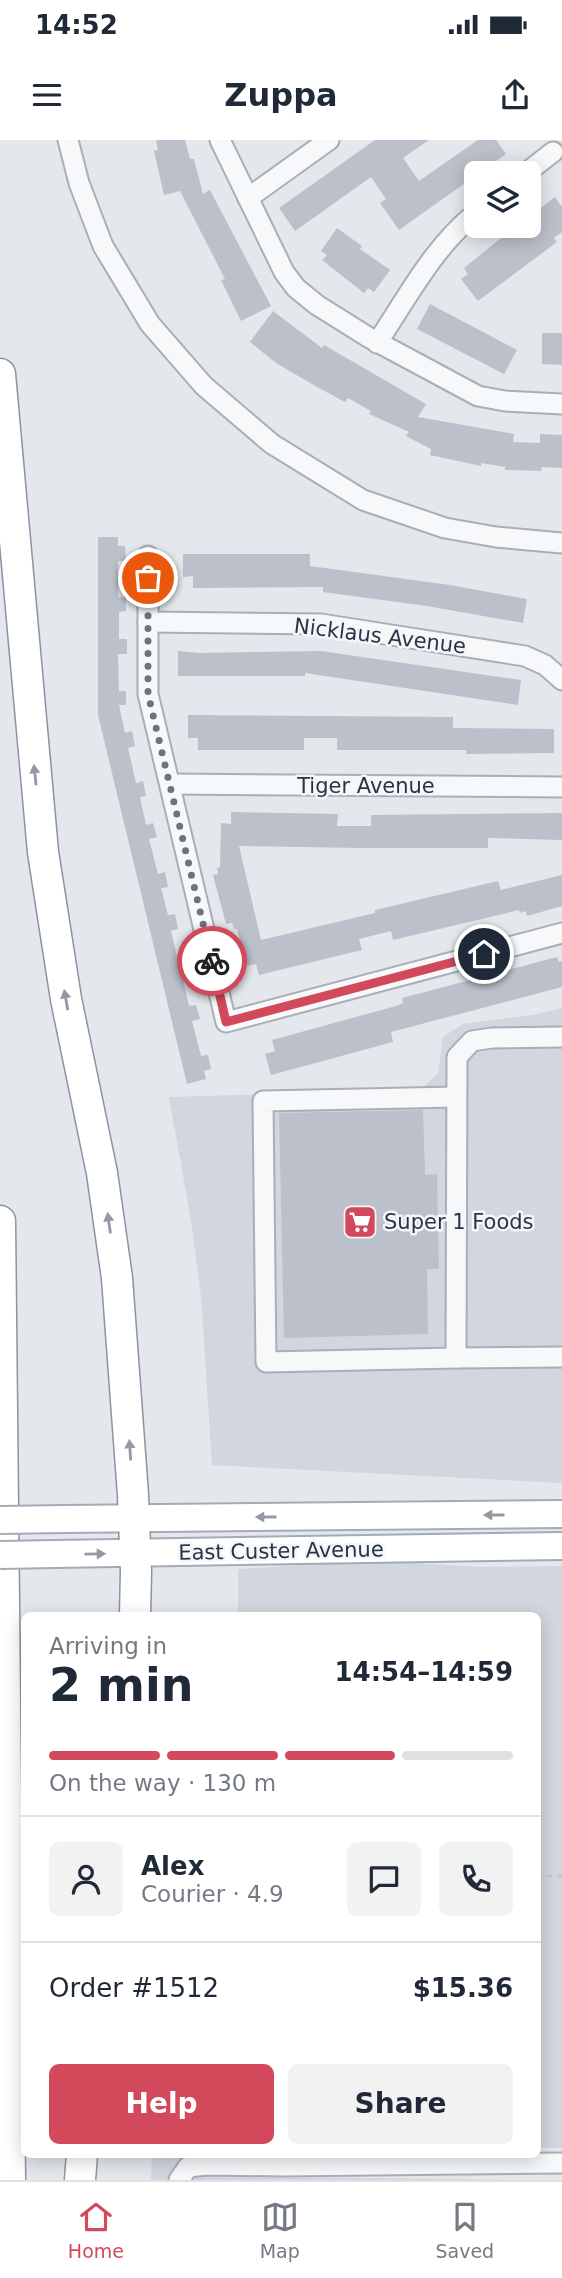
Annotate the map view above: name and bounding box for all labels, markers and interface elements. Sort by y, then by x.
text: 14:52 [35,10,118,40]
icon: menu [28,76,66,114]
text: Zuppa [224,76,338,114]
icon: share [496,76,534,114]
map controls [464,161,541,238]
button: layers [464,161,541,238]
pin [118,548,178,608]
icon: bag [129,559,167,597]
street label: Nicklaus Avenue [293,614,467,658]
one-way arrow [30,764,41,786]
street label: Tiger Avenue [296,774,435,798]
pin [454,924,514,984]
courier [177,926,247,996]
icon: home [465,935,503,973]
icon: bike [193,942,231,980]
one-way arrow [60,989,71,1011]
supermarket icon: Super 1 Foods [341,1203,379,1241]
place label: Super 1 Foods [384,1210,534,1234]
one-way arrow [103,1212,114,1234]
one-way arrow [124,1439,135,1461]
one-way arrow [483,1509,505,1521]
one-way arrow [255,1511,277,1523]
street label: East Custer Avenue [178,1537,384,1565]
one-way arrow [84,1548,106,1560]
text: Arriving in [49,1633,167,1659]
text: 14:54–14:59 [334,1657,513,1687]
text: 2 min [49,1658,193,1712]
text: On the way · 130 m [49,1770,276,1796]
button: person [49,1842,123,1916]
button: chat [347,1842,421,1916]
button: phone [439,1842,513,1916]
text: Alex [141,1851,204,1881]
text: Courier · 4.9 [141,1881,284,1907]
text: Order #1512 [49,1973,219,2003]
text: $15.36 [413,1973,513,2003]
button: Help [49,2064,274,2144]
button: Share [288,2064,513,2144]
tab: Home [68,2198,124,2262]
tab: Map [260,2198,300,2262]
tab: Saved [435,2198,494,2262]

